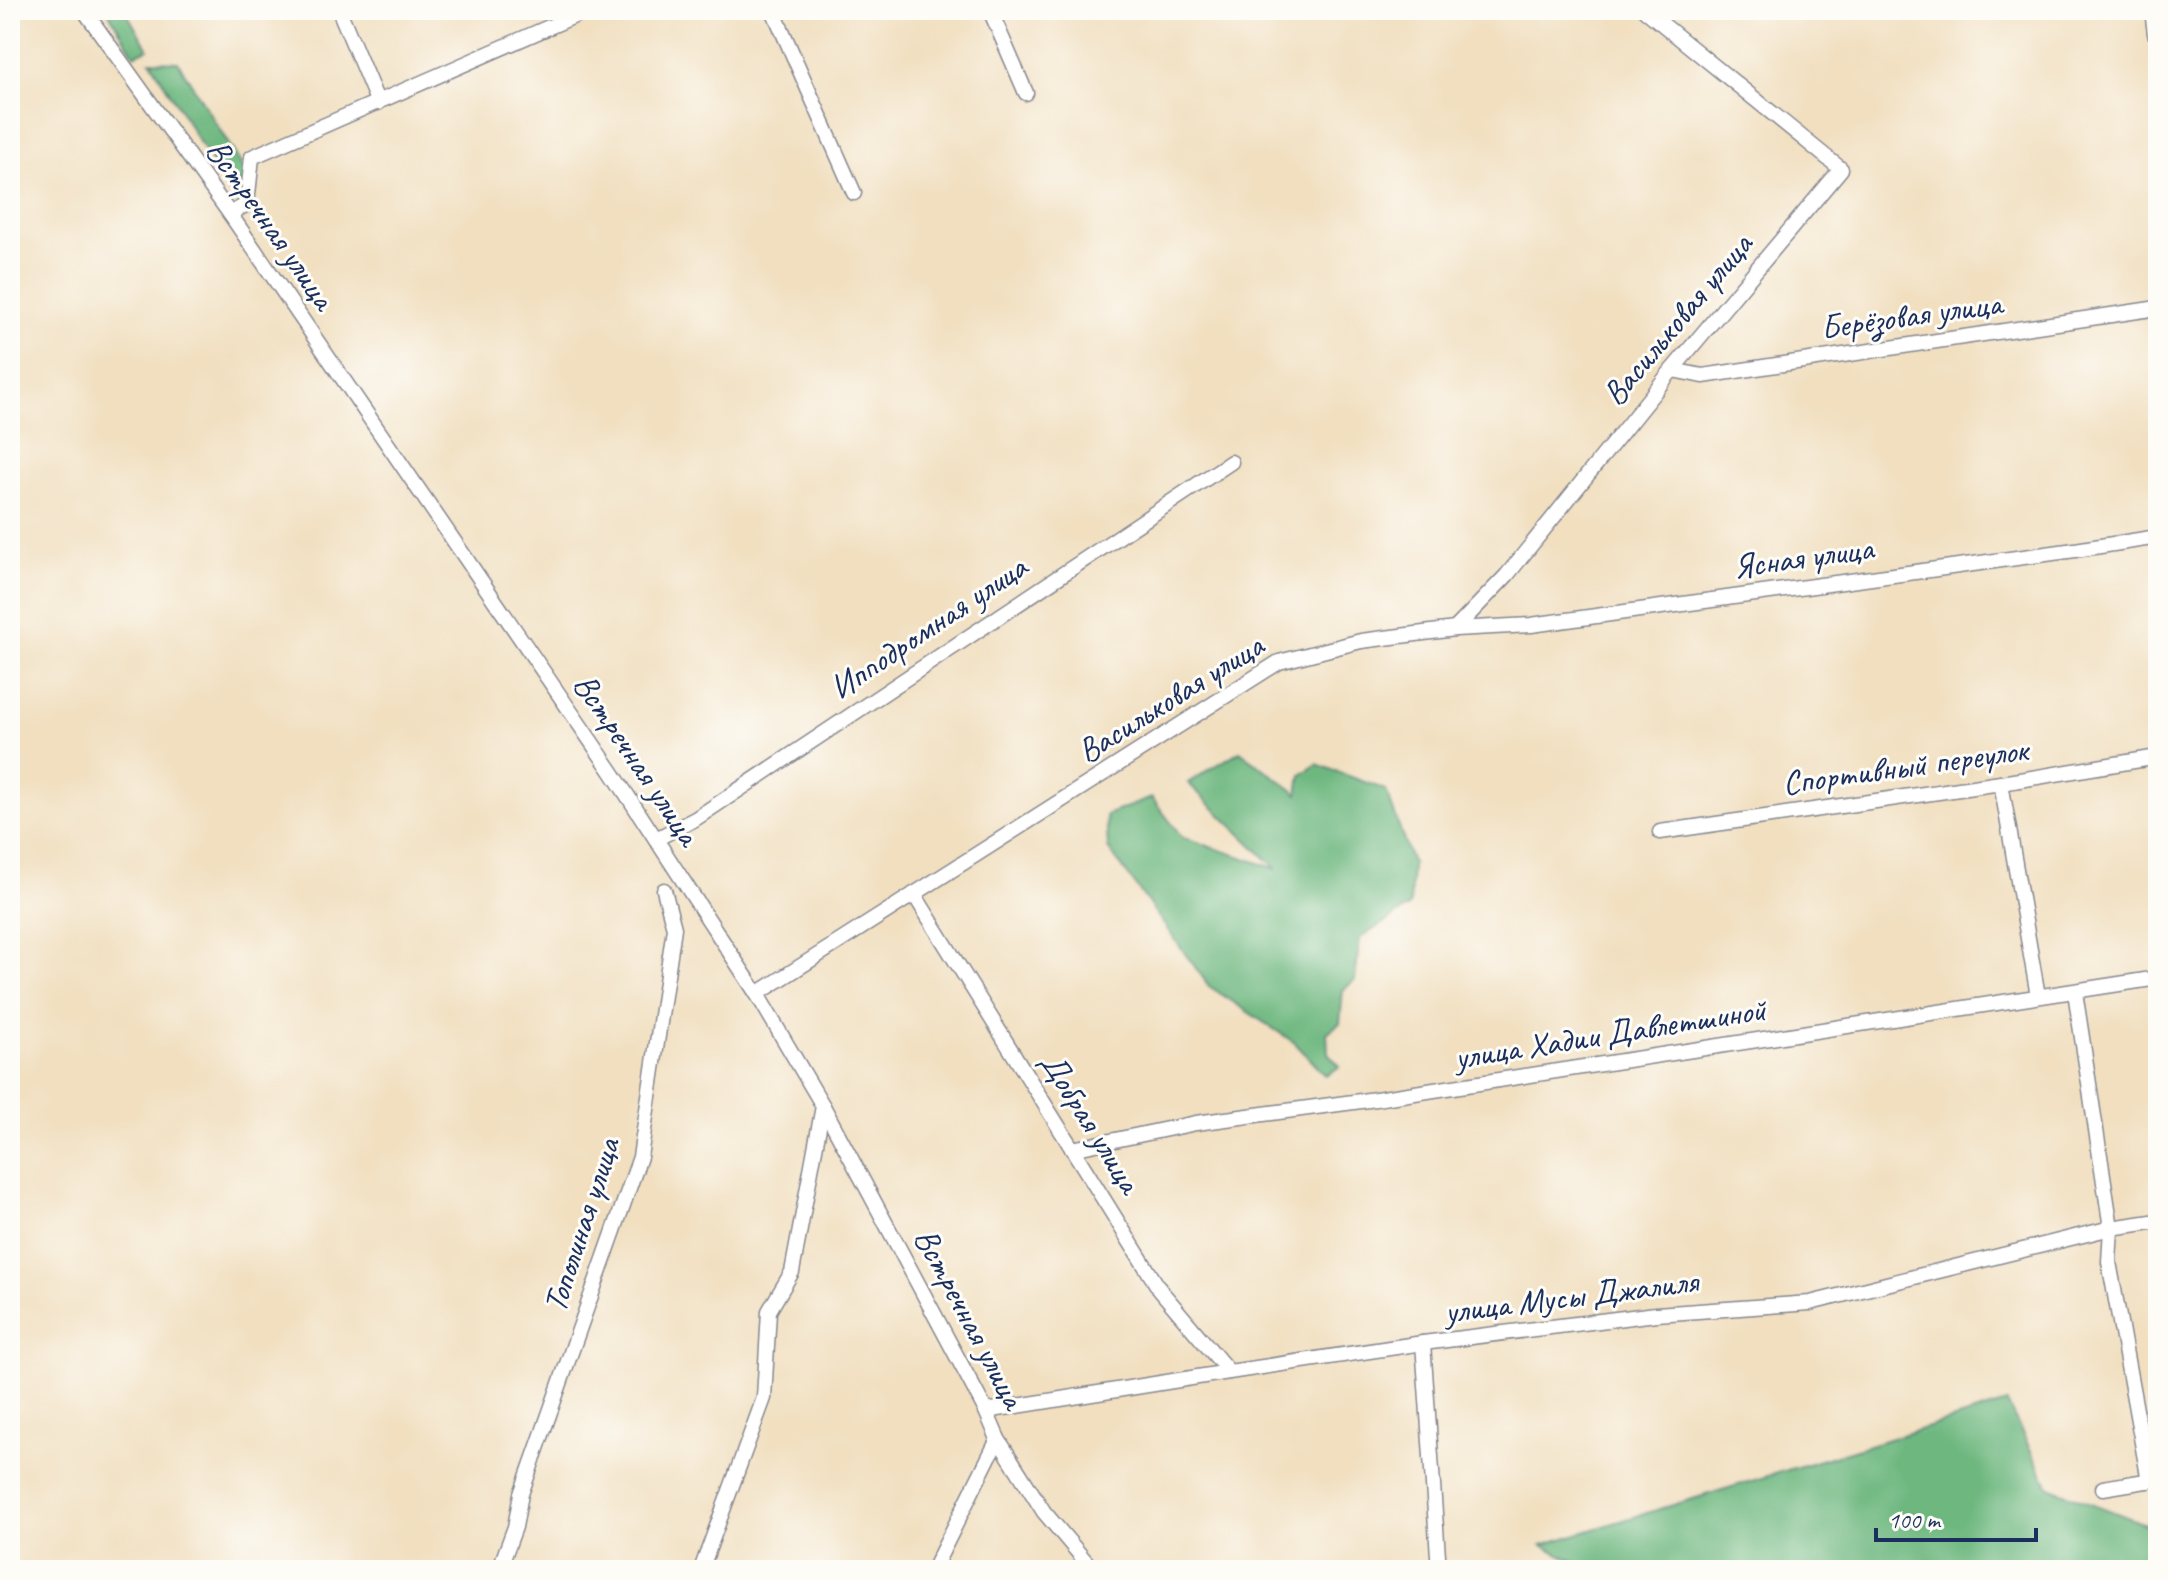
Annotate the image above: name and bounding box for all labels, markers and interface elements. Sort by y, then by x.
street label: Встречная улица [197,131,347,320]
street label: Васильковая улица [1593,222,1763,414]
street label: Берёзовая улица [1818,281,2007,349]
street label: Ясная улица [1730,526,1878,588]
street label: Ипподромная улица [821,544,1037,709]
street label: Васильковая улица [1069,622,1273,772]
street label: Встречная улица [564,665,712,856]
street label: Спортивный переулок [1780,727,2034,804]
street label: улица Хадии Давлетшиной [1449,987,1770,1079]
street label: Добрая улица [1031,1043,1153,1203]
street label: Тополиная улица [533,1130,630,1317]
street label: Встречная улица [905,1221,1037,1418]
street label: улица Мусы Джалиля [1440,1259,1702,1333]
scale bar [1876,1492,2036,1542]
text: 100 m [1888,1505,1942,1535]

